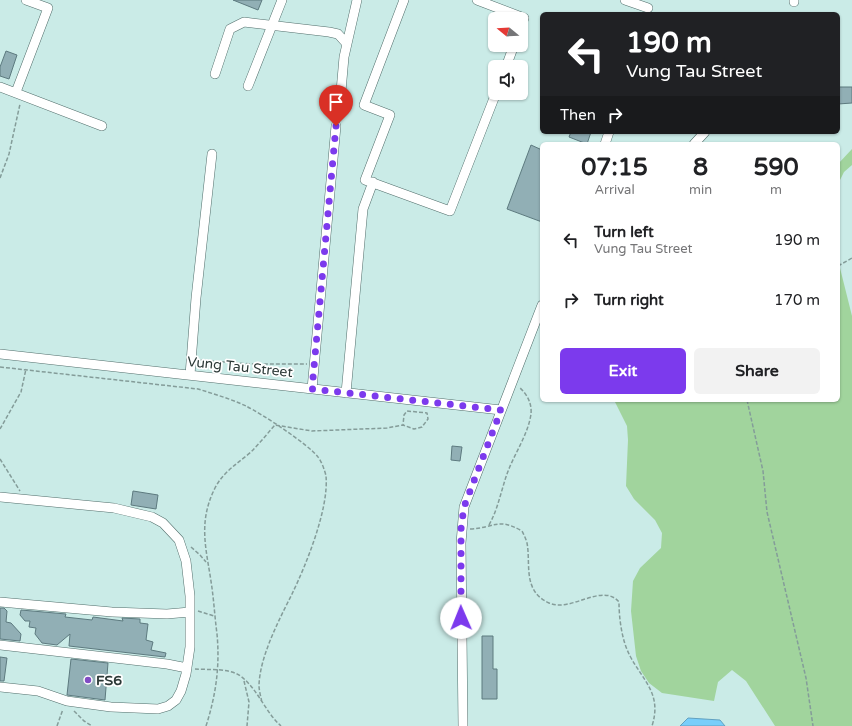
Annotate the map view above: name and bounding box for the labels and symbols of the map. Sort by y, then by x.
north arrow [488,12,528,52]
pin [319,85,353,126]
street label: Vung Tau Street [186,353,294,381]
position arrow [440,597,482,639]
place label: FS6 [96,672,122,689]
marker: FS6 [83,675,93,685]

